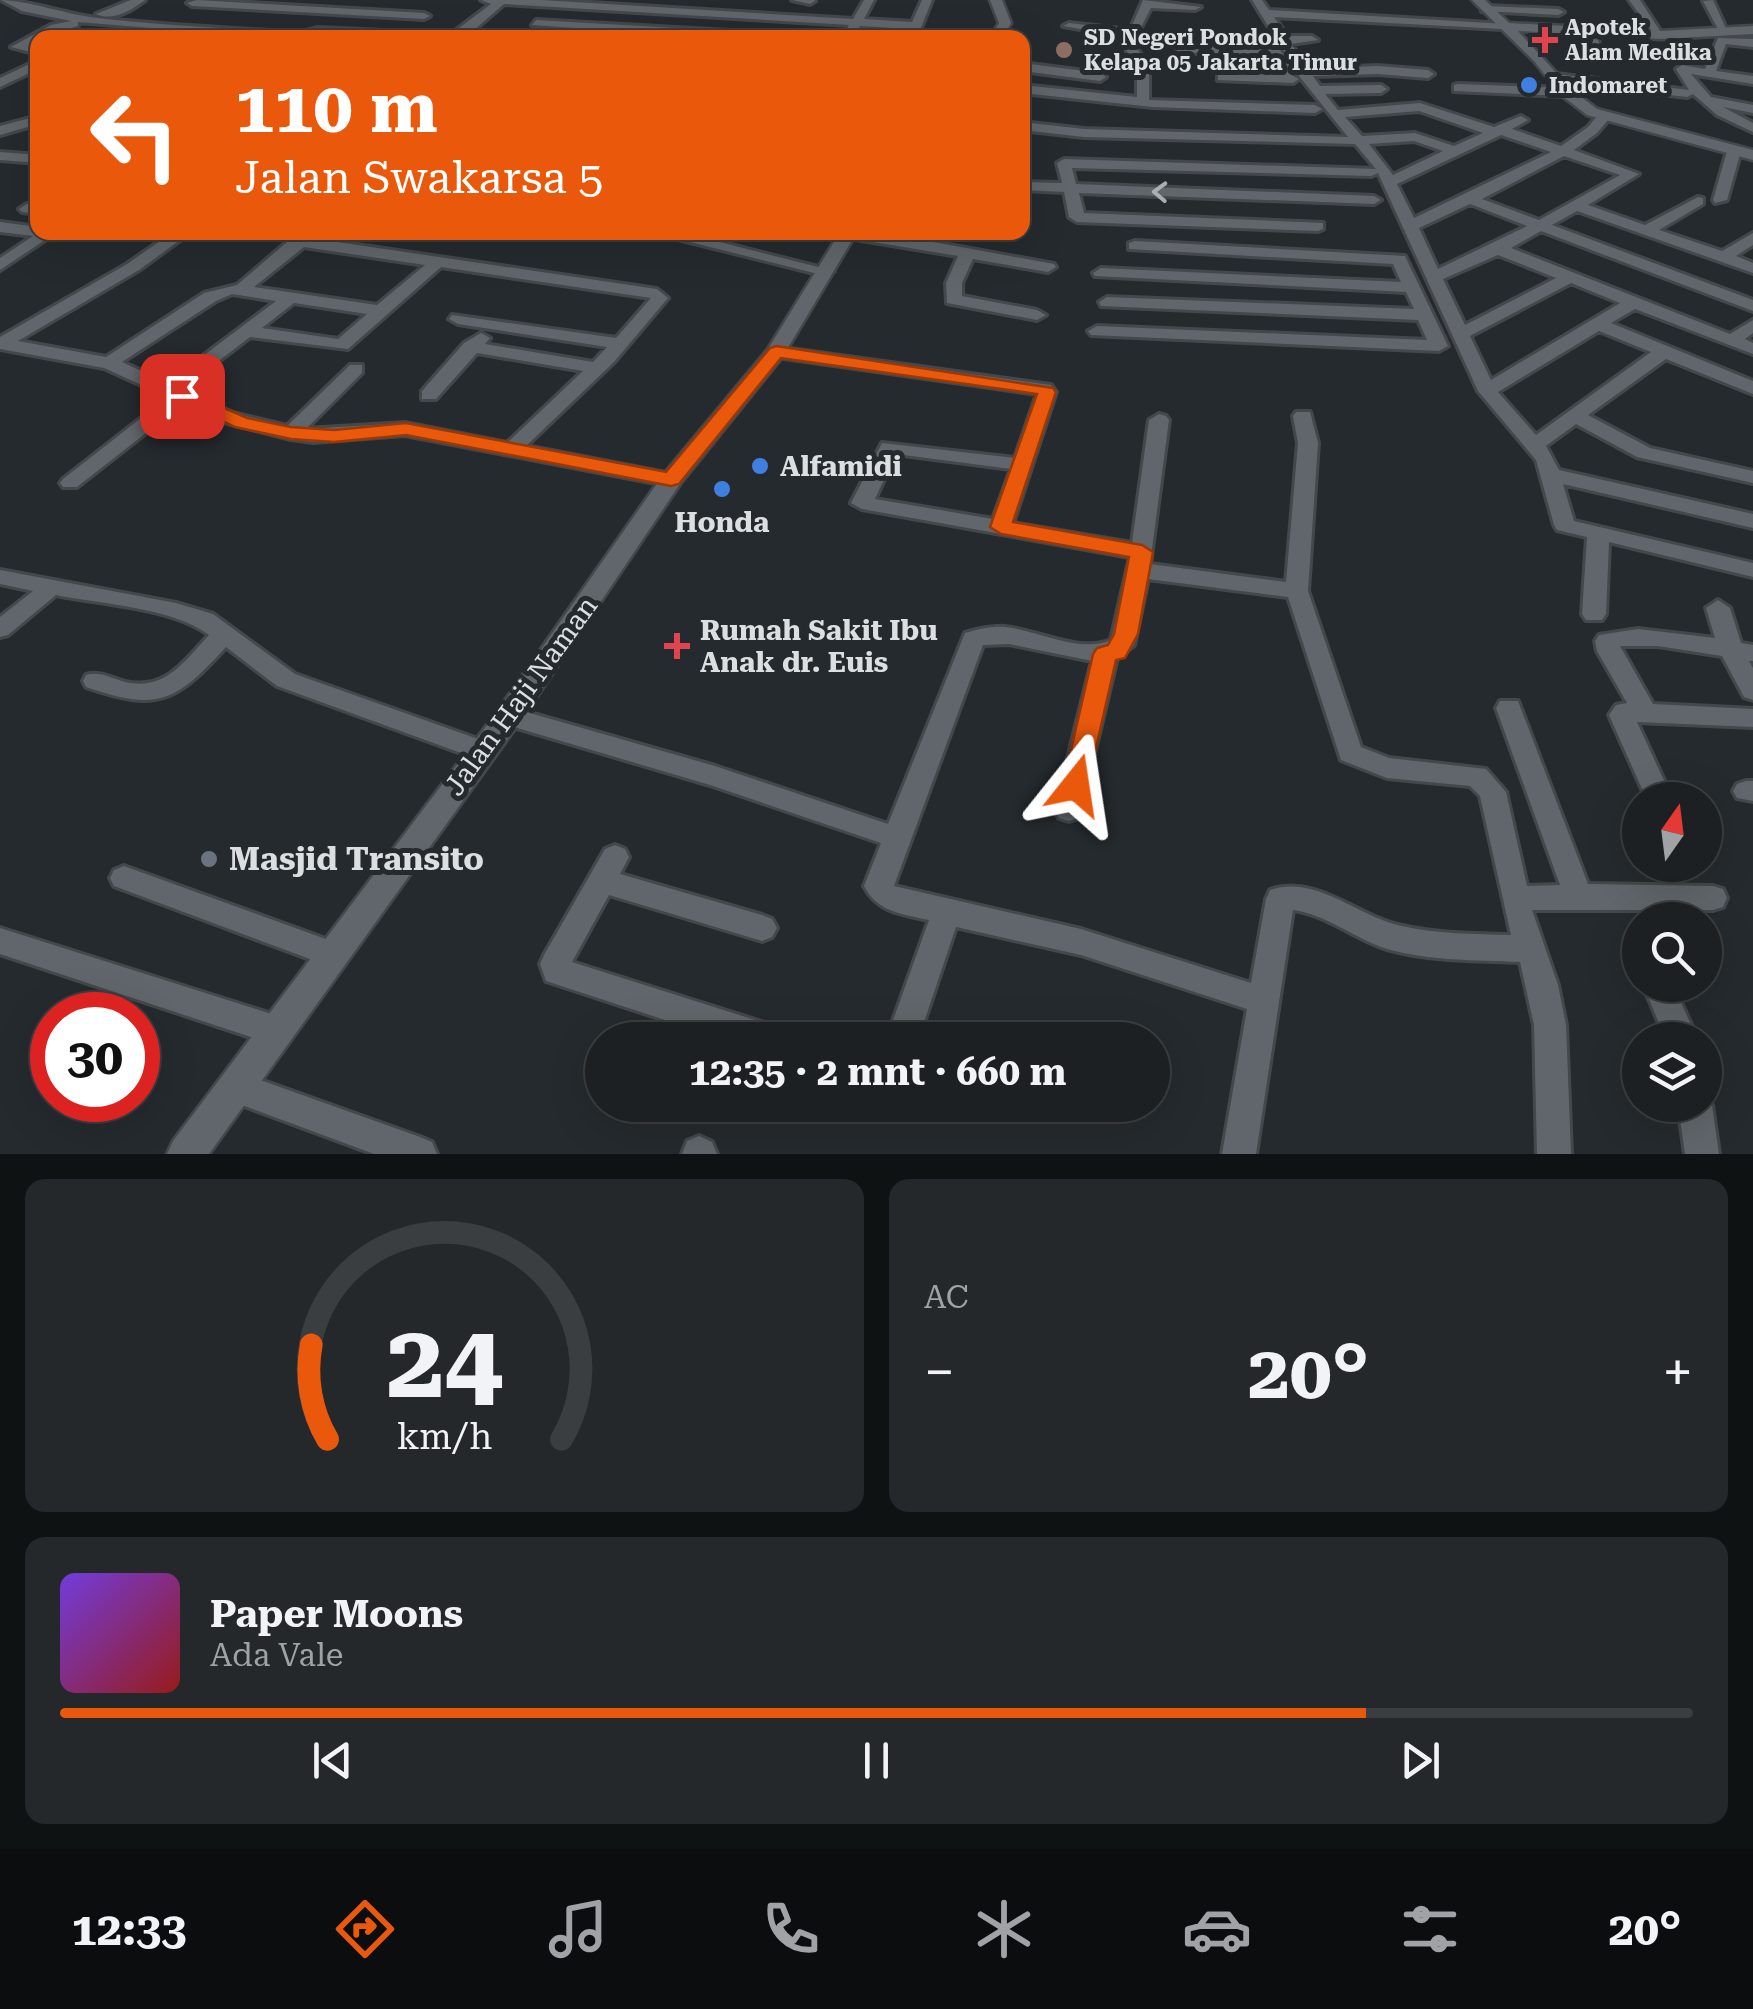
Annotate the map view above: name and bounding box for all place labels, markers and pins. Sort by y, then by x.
place label: Apotek Alam Medika [1565,15,1712,65]
place label: SD Negeri Pondok Kelapa 05 Jakarta Timur [1084,25,1357,75]
marker: Apotek Alam Medika [1534,29,1556,51]
marker: SD Negeri Pondok Kelapa 05 Jakarta Timur [1053,39,1075,61]
place label: Indomaret [1549,73,1667,98]
marker: Indomaret [1518,74,1540,96]
pin [140,354,225,439]
place label: Alfamidi [780,450,902,483]
marker: Alfamidi [749,455,771,477]
marker: Honda [711,478,733,500]
place label: Honda [675,506,770,539]
place label: Rumah Sakit Ibu Anak dr. Euis [700,614,938,679]
marker: Rumah Sakit Ibu Anak dr. Euis [664,633,690,659]
place label: Masjid Transito [229,840,484,878]
marker: Masjid Transito [198,848,220,870]

